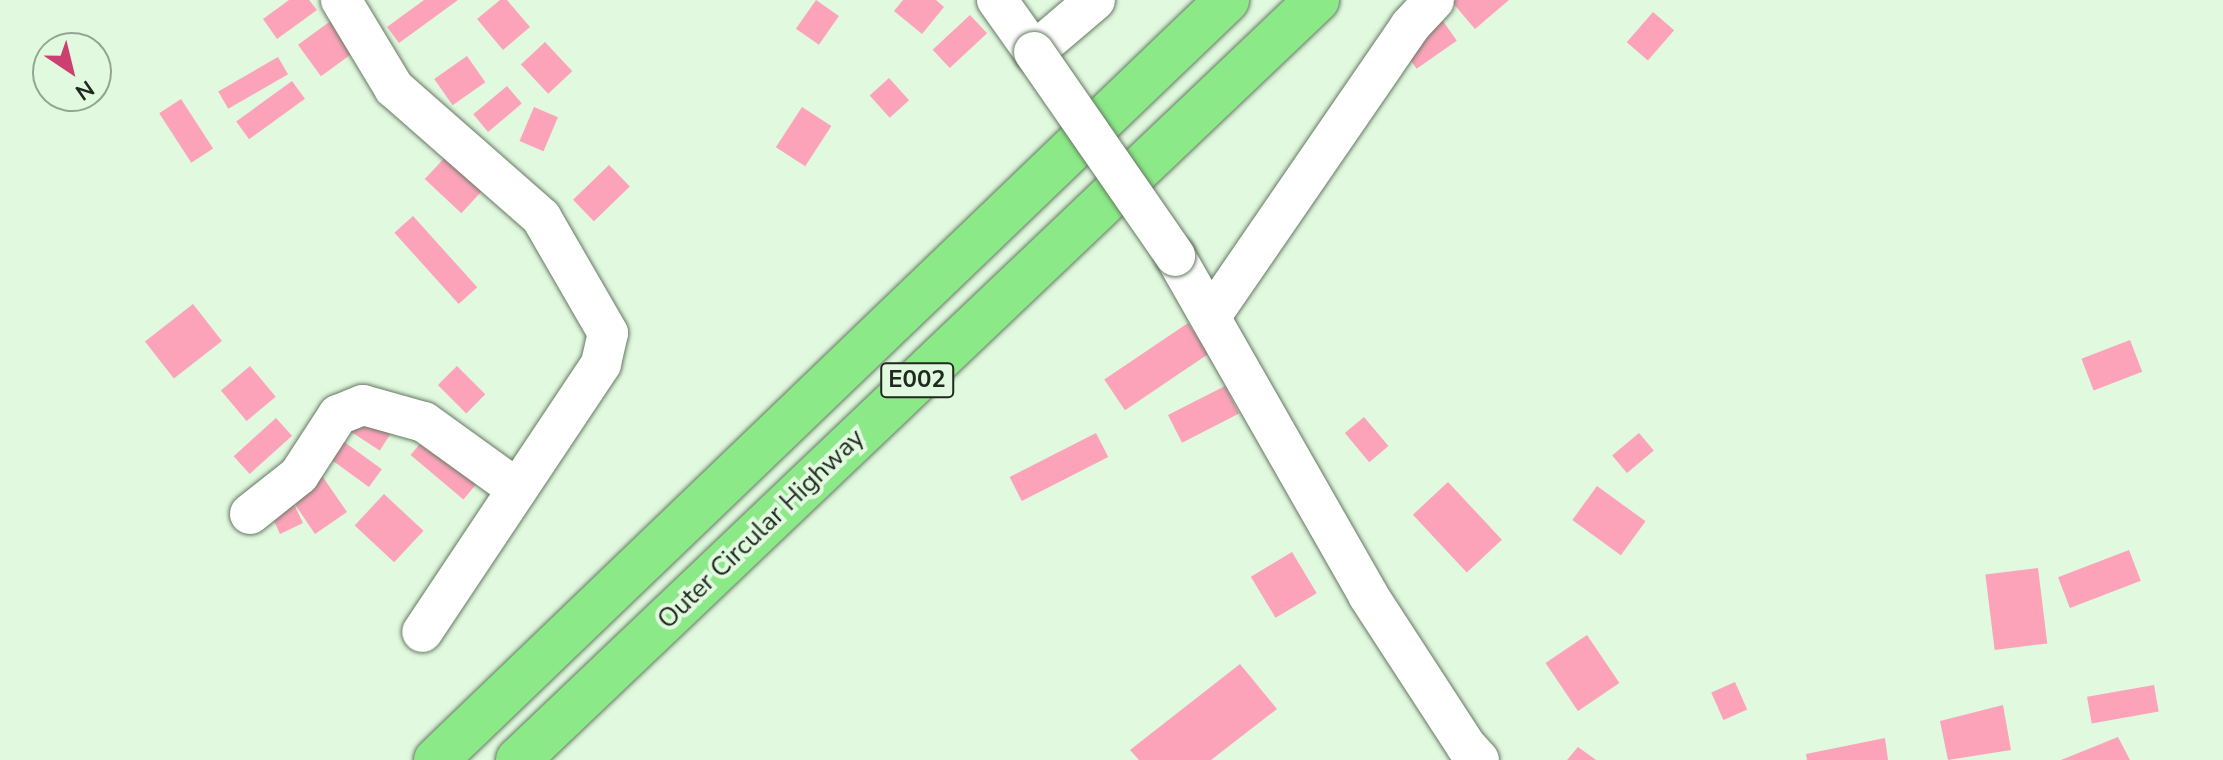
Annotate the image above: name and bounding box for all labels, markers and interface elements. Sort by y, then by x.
north arrow [32,32,112,112]
text: N [69,73,100,107]
road number: E002 [879,360,955,400]
street label: Outer Circular Highway [651,422,871,636]

